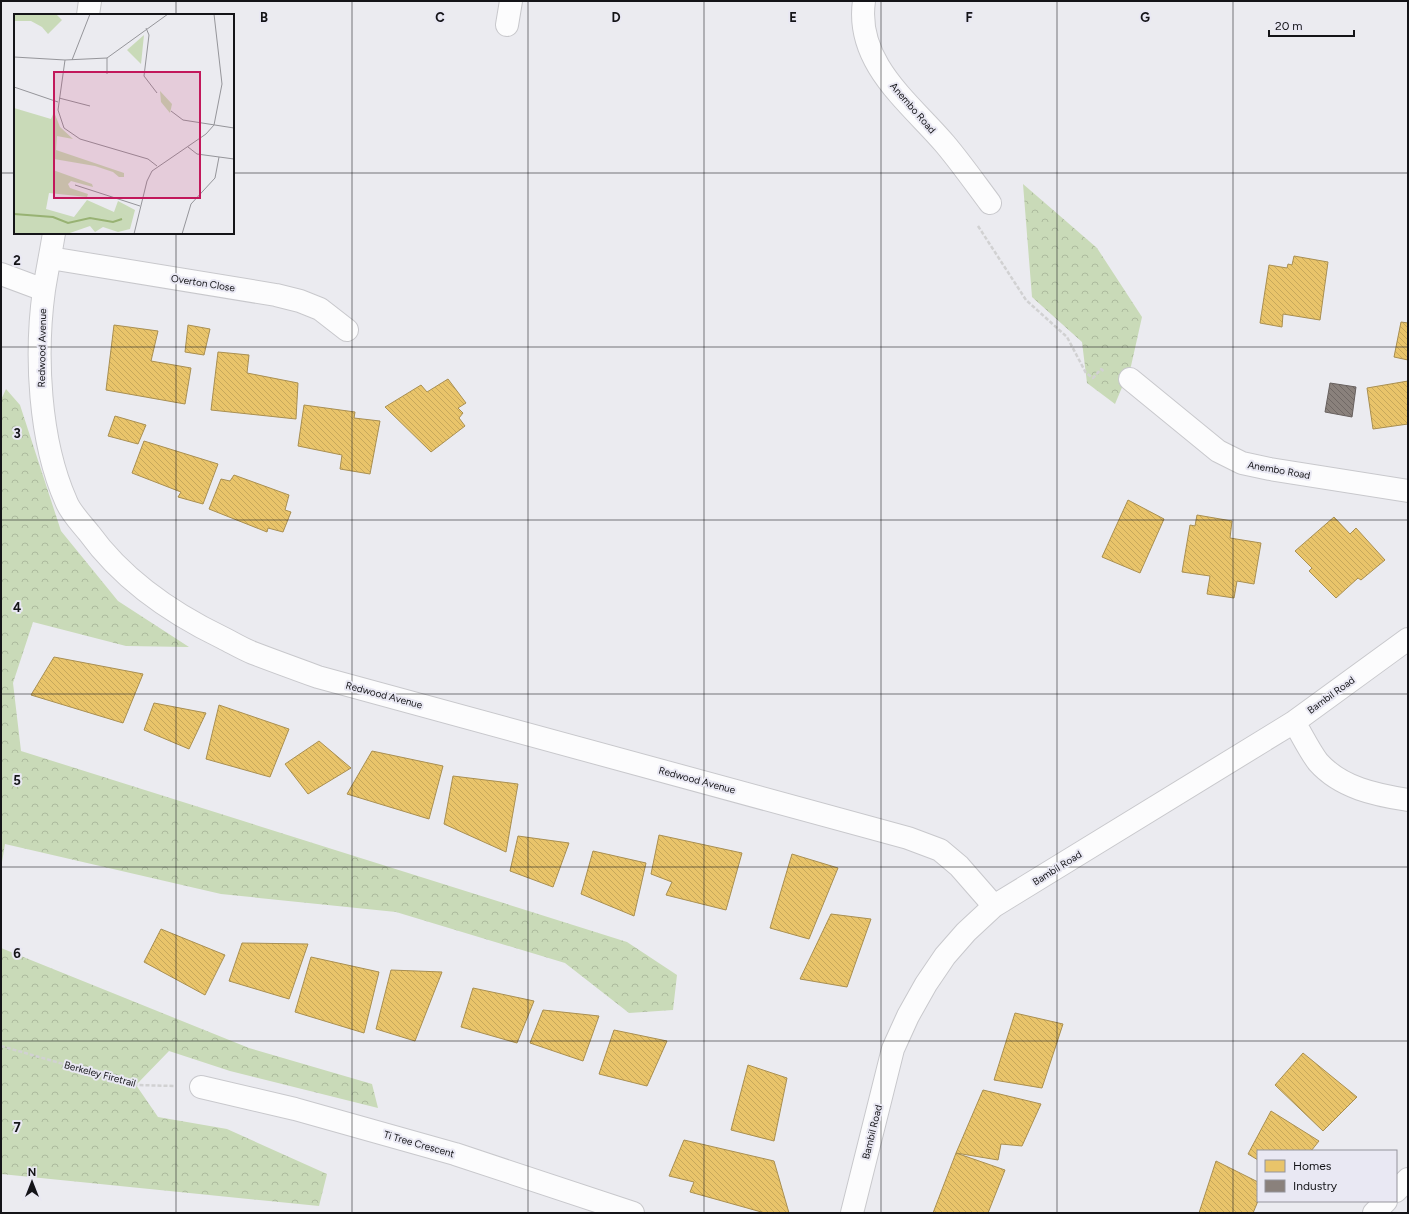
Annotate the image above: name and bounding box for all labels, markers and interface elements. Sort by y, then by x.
text: B [260,10,268,25]
text: C [435,10,445,25]
text: D [611,10,621,25]
text: E [789,10,797,25]
text: F [965,10,973,25]
text: G [1140,10,1150,25]
scale bar [1269,12,1354,38]
inset map [14,14,234,234]
text: 20 m [1275,19,1303,33]
street label: Anembo Road [887,80,939,136]
text: 2 [13,253,21,268]
street label: Overton Close [170,272,236,295]
street label: Redwood Avenue [35,308,49,388]
text: 3 [13,426,21,441]
street label: Anembo Road [1247,458,1312,482]
text: 4 [13,600,21,615]
street label: Bambil Road [1305,673,1357,717]
street label: Redwood Avenue [344,678,424,712]
street label: Redwood Avenue [657,763,737,797]
text: 5 [13,773,21,788]
street label: Bambil Road [1030,848,1084,888]
text: 6 [13,946,21,961]
street label: Berkeley Firetrail [63,1058,137,1090]
street label: Bambil Road [859,1103,885,1161]
text: 7 [13,1120,21,1135]
street label: Ti Tree Crescent [382,1128,456,1160]
legend [1257,1150,1397,1202]
text: Homes [1293,1159,1332,1173]
north arrow [12,1162,52,1202]
text: N [28,1166,36,1179]
text: Industry [1293,1179,1338,1193]

